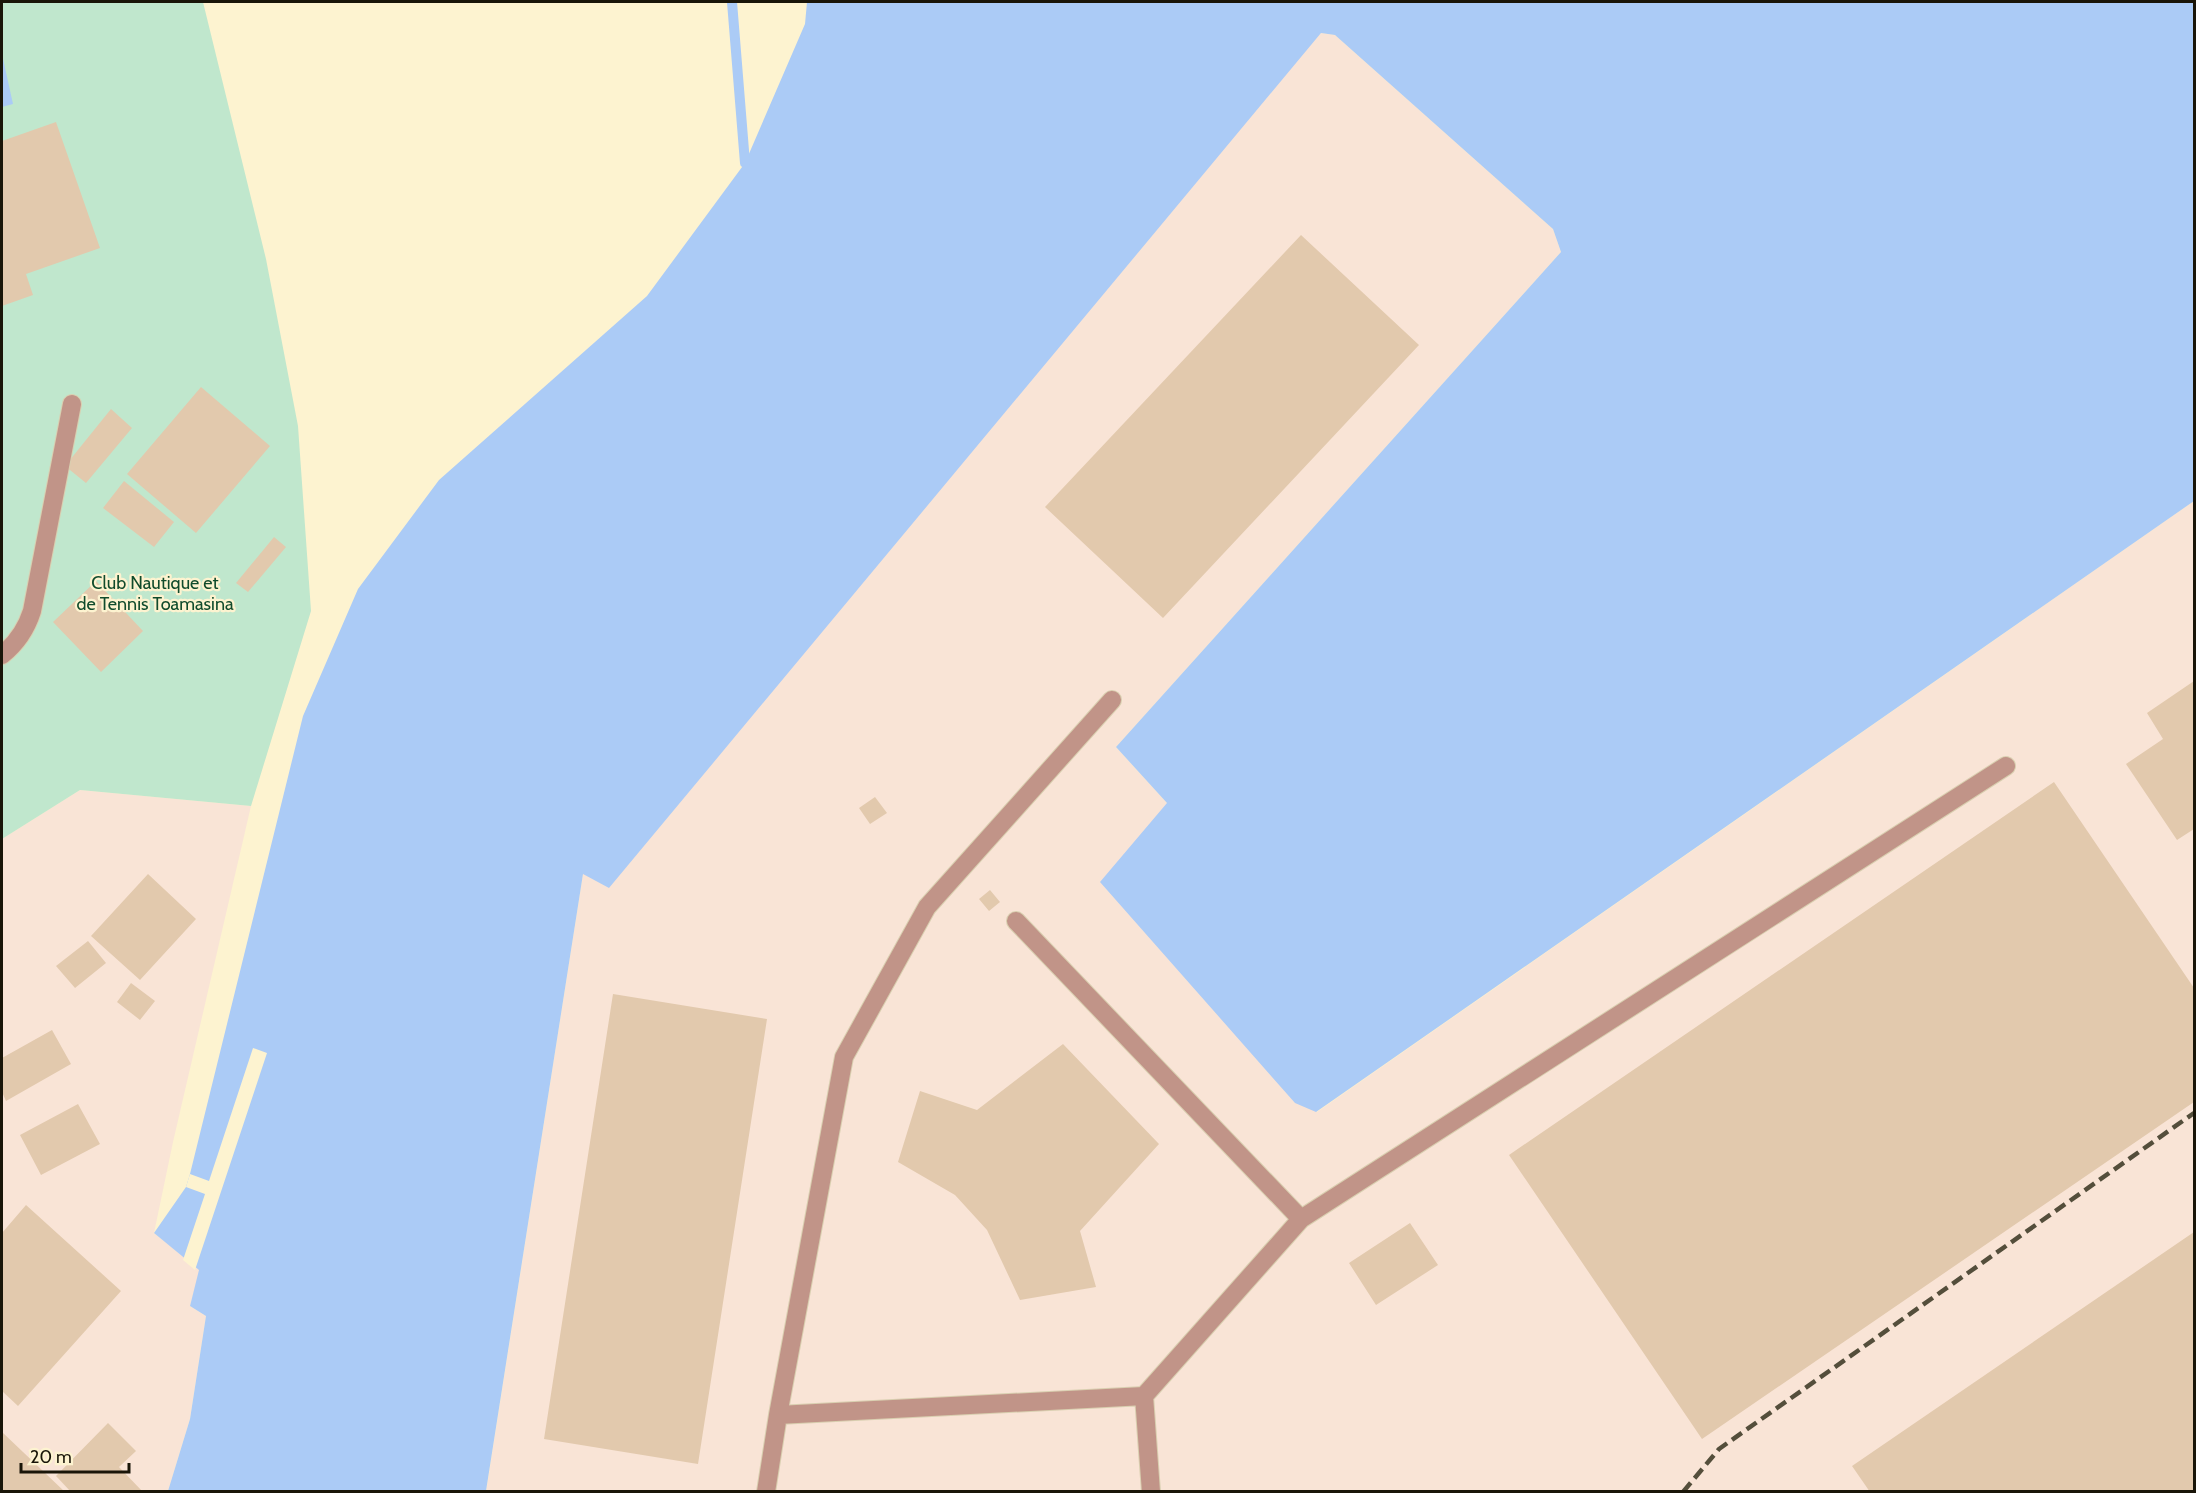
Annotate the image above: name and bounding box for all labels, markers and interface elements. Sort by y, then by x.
park label: Club Nautique et de Tennis Toamasina [76,572,234,615]
scale bar [21,1436,129,1474]
text: 20 m [30,1446,72,1468]

